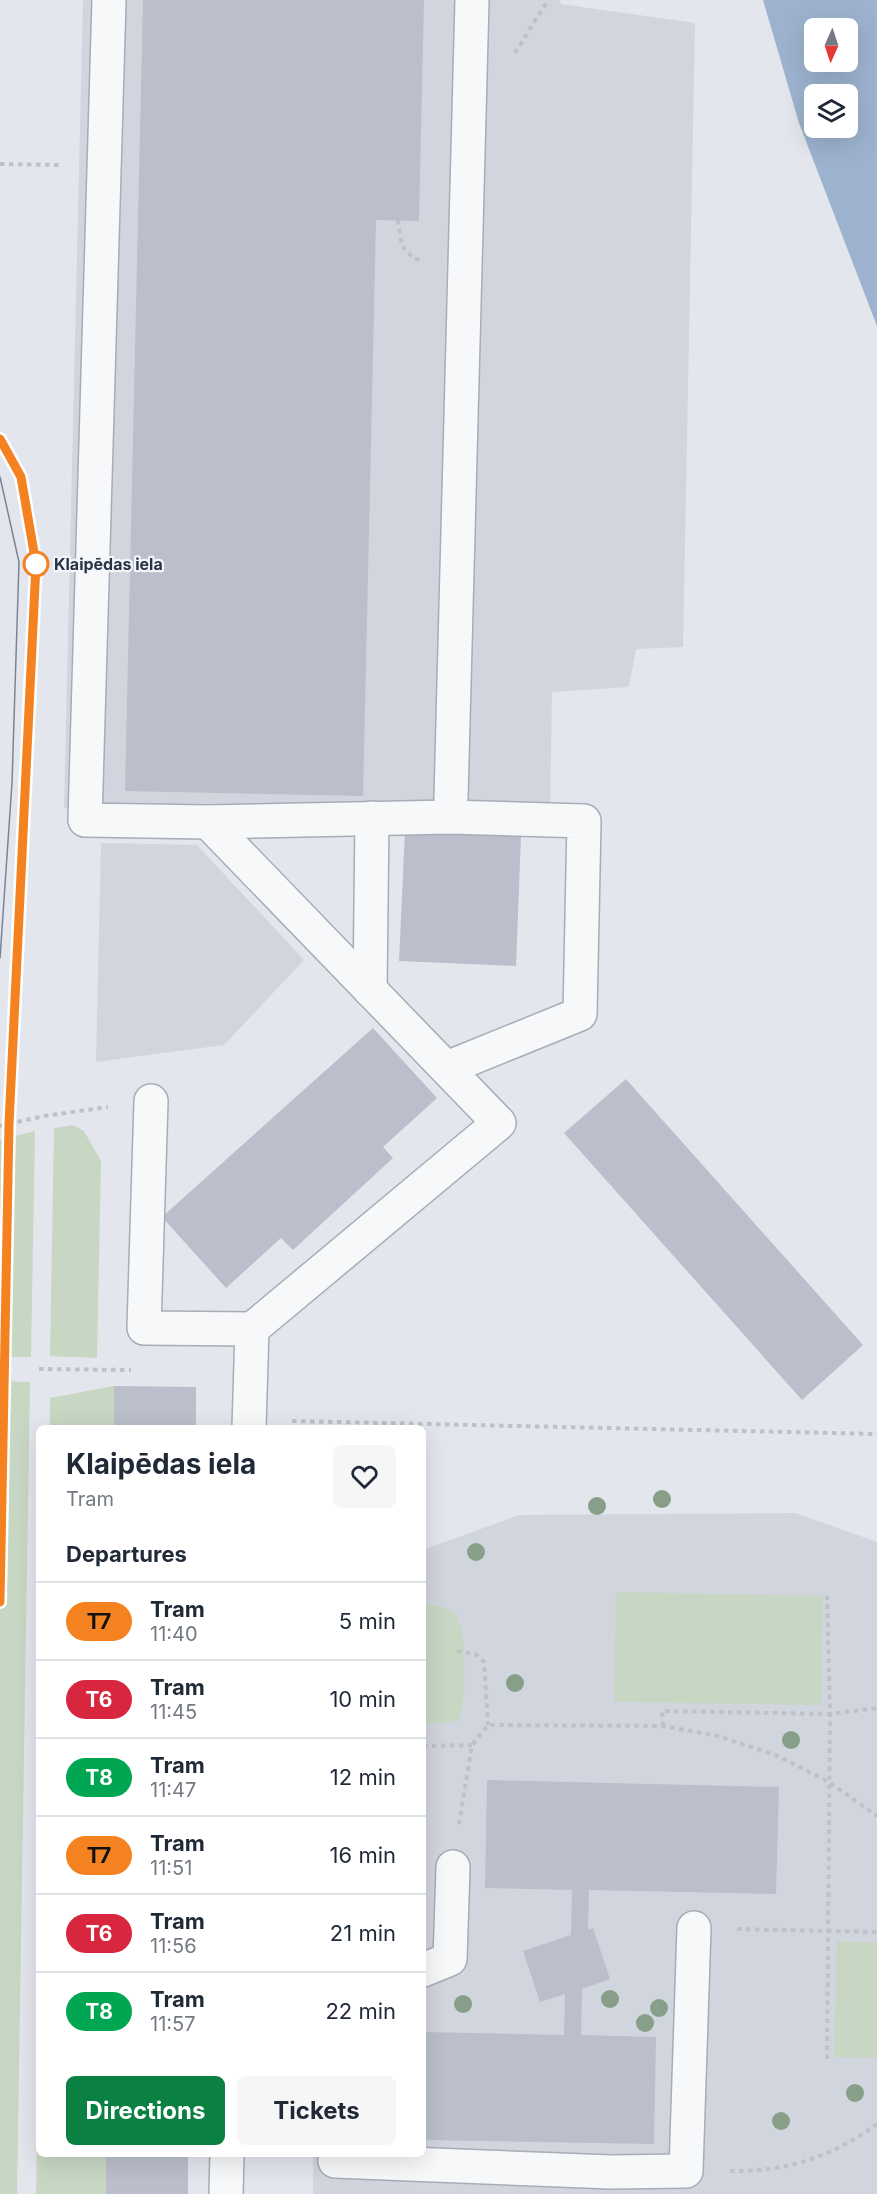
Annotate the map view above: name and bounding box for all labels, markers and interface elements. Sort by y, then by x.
north arrow [804,18,858,72]
map controls [804,18,858,138]
button: layers [804,84,858,138]
marker: Klaipēdas iela [23,551,49,577]
place label: Klaipēdas iela [54,554,163,574]
button: heart [333,1445,396,1508]
text: Klaipēdas iela [66,1447,256,1481]
text: Tram [66,1487,114,1511]
text: Departures [66,1541,187,1567]
text: Tram [150,1596,205,1622]
text: 5 min [339,1608,396,1634]
text: T7 [87,1609,111,1634]
text: 11:40 [150,1622,198,1646]
text: Tram [150,1674,205,1700]
text: 10 min [329,1686,396,1712]
text: T6 [86,1687,112,1712]
text: 11:45 [150,1700,197,1724]
text: Tram [150,1752,205,1778]
text: 12 min [330,1764,396,1790]
text: T8 [85,1765,113,1790]
text: 11:47 [150,1778,196,1802]
text: Tram [150,1830,205,1856]
text: 16 min [330,1842,396,1868]
text: T7 [87,1843,111,1868]
text: 11:51 [150,1856,192,1880]
text: Tram [150,1908,205,1934]
text: 21 min [330,1920,396,1946]
text: T6 [86,1921,112,1946]
text: 11:56 [150,1934,197,1958]
text: Tram [150,1986,205,2012]
text: 22 min [325,1998,396,2024]
text: T8 [85,1999,113,2024]
text: 11:57 [150,2012,196,2036]
button: Directions [66,2076,225,2145]
button: Tickets [237,2076,396,2145]

